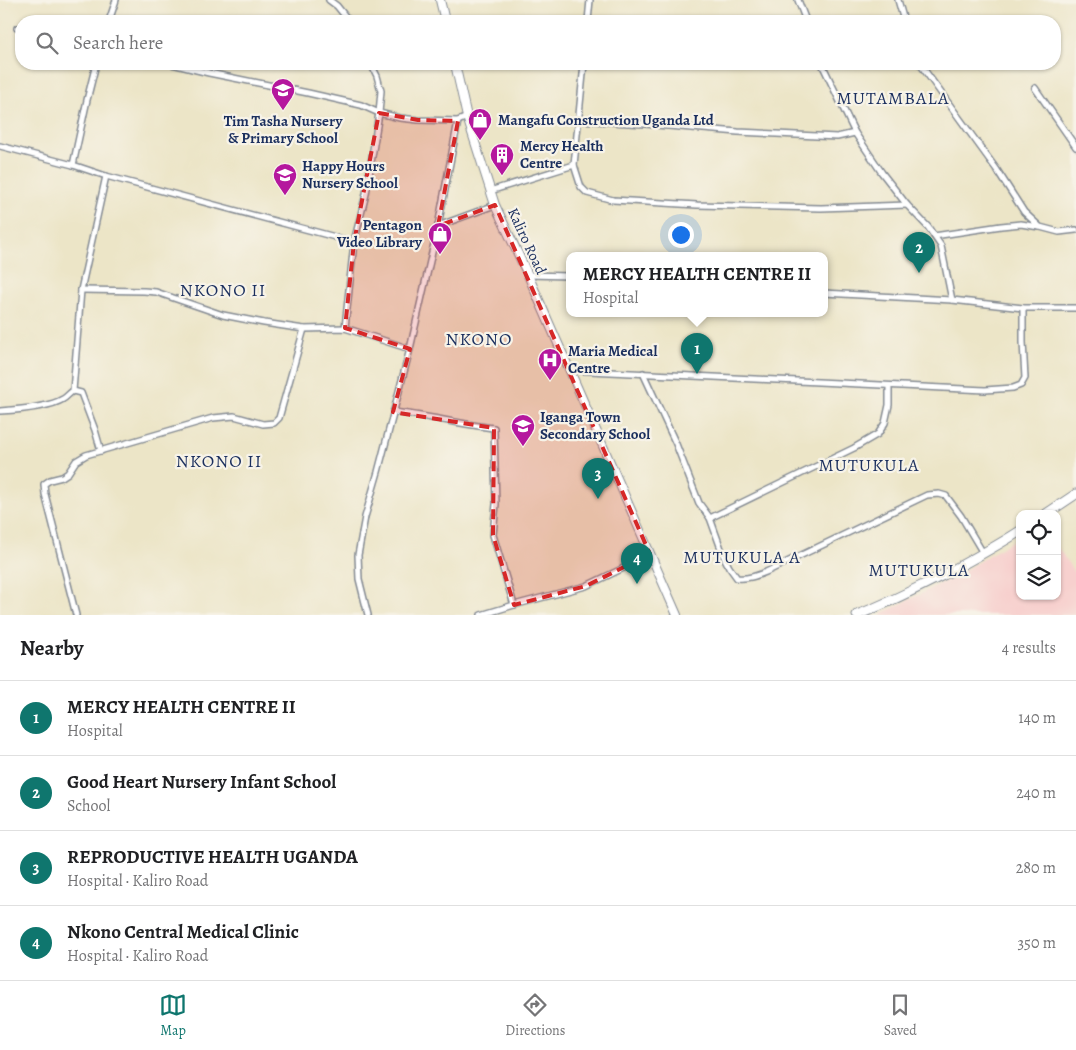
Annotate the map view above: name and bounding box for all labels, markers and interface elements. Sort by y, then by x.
search box [15,15,1061,70]
icon: search [33,29,61,57]
text: Search here [73,30,163,56]
school or university icon: Tim Tasha Nursery & Primary School [270,77,296,111]
district label: MUTAMBALA [837,86,950,110]
shop icon: Mangafu Construction Uganda Ltd [467,107,493,141]
place label: Mangafu Construction Uganda Ltd [498,110,715,130]
place label: Tim Tasha Nursery & Primary School [224,111,343,148]
place label: Mercy Health Centre [520,136,604,173]
building icon: Mercy Health Centre [489,142,515,176]
place label: Happy Hours Nursery School [302,156,398,193]
school or university icon: Happy Hours Nursery School [272,162,298,196]
street label: Kaliro Road [503,204,552,278]
place label: Pentagon Video Library [336,215,423,252]
shop icon: Pentagon Video Library [427,221,453,255]
your location [668,222,694,248]
pin: 2 [903,232,935,273]
popup [566,252,828,317]
text: MERCY HEALTH CENTRE II [583,261,811,287]
district label: NKONO II [180,278,266,302]
text: Hospital [583,287,638,309]
district label: NKONO [446,327,512,351]
pin: 1 [681,333,713,374]
place label: Maria Medical Centre [568,341,657,378]
hospital icon: Maria Medical Centre [537,347,563,381]
place label: Iganga Town Secondary School [540,407,650,444]
school or university icon: Iganga Town Secondary School [510,413,536,447]
district label: NKONO II [176,449,262,473]
district label: MUTUKULA [818,453,920,477]
pin: 3 [582,458,614,499]
map controls [1016,510,1061,600]
button: locate [1016,510,1061,555]
pin: 4 [621,543,653,584]
district label: MUTUKULA A [683,545,801,569]
button: layers [1016,555,1061,600]
district label: MUTUKULA [868,558,970,582]
text: Nearby [20,634,83,662]
text: 4 results [1002,637,1056,659]
text: MERCY HEALTH CENTRE II [67,694,296,720]
text: 1 [33,707,39,729]
text: 140 m [1018,707,1056,729]
text: Hospital [67,720,123,742]
text: Good Heart Nursery Infant School [67,769,336,795]
text: 2 [32,782,40,804]
text: 240 m [1016,782,1056,804]
text: School [67,795,110,817]
text: REPRODUCTIVE HEALTH UGANDA [67,844,358,870]
text: 3 [33,857,39,879]
text: 280 m [1016,857,1056,879]
text: Hospital · Kaliro Road [67,870,208,892]
text: Nkono Central Medical Clinic [67,919,299,945]
text: 4 [32,932,40,954]
text: 350 m [1017,932,1056,954]
text: Hospital · Kaliro Road [67,945,208,967]
tab: Map [159,991,187,1040]
tab: Directions [505,991,565,1040]
tab: Saved [884,991,917,1040]

